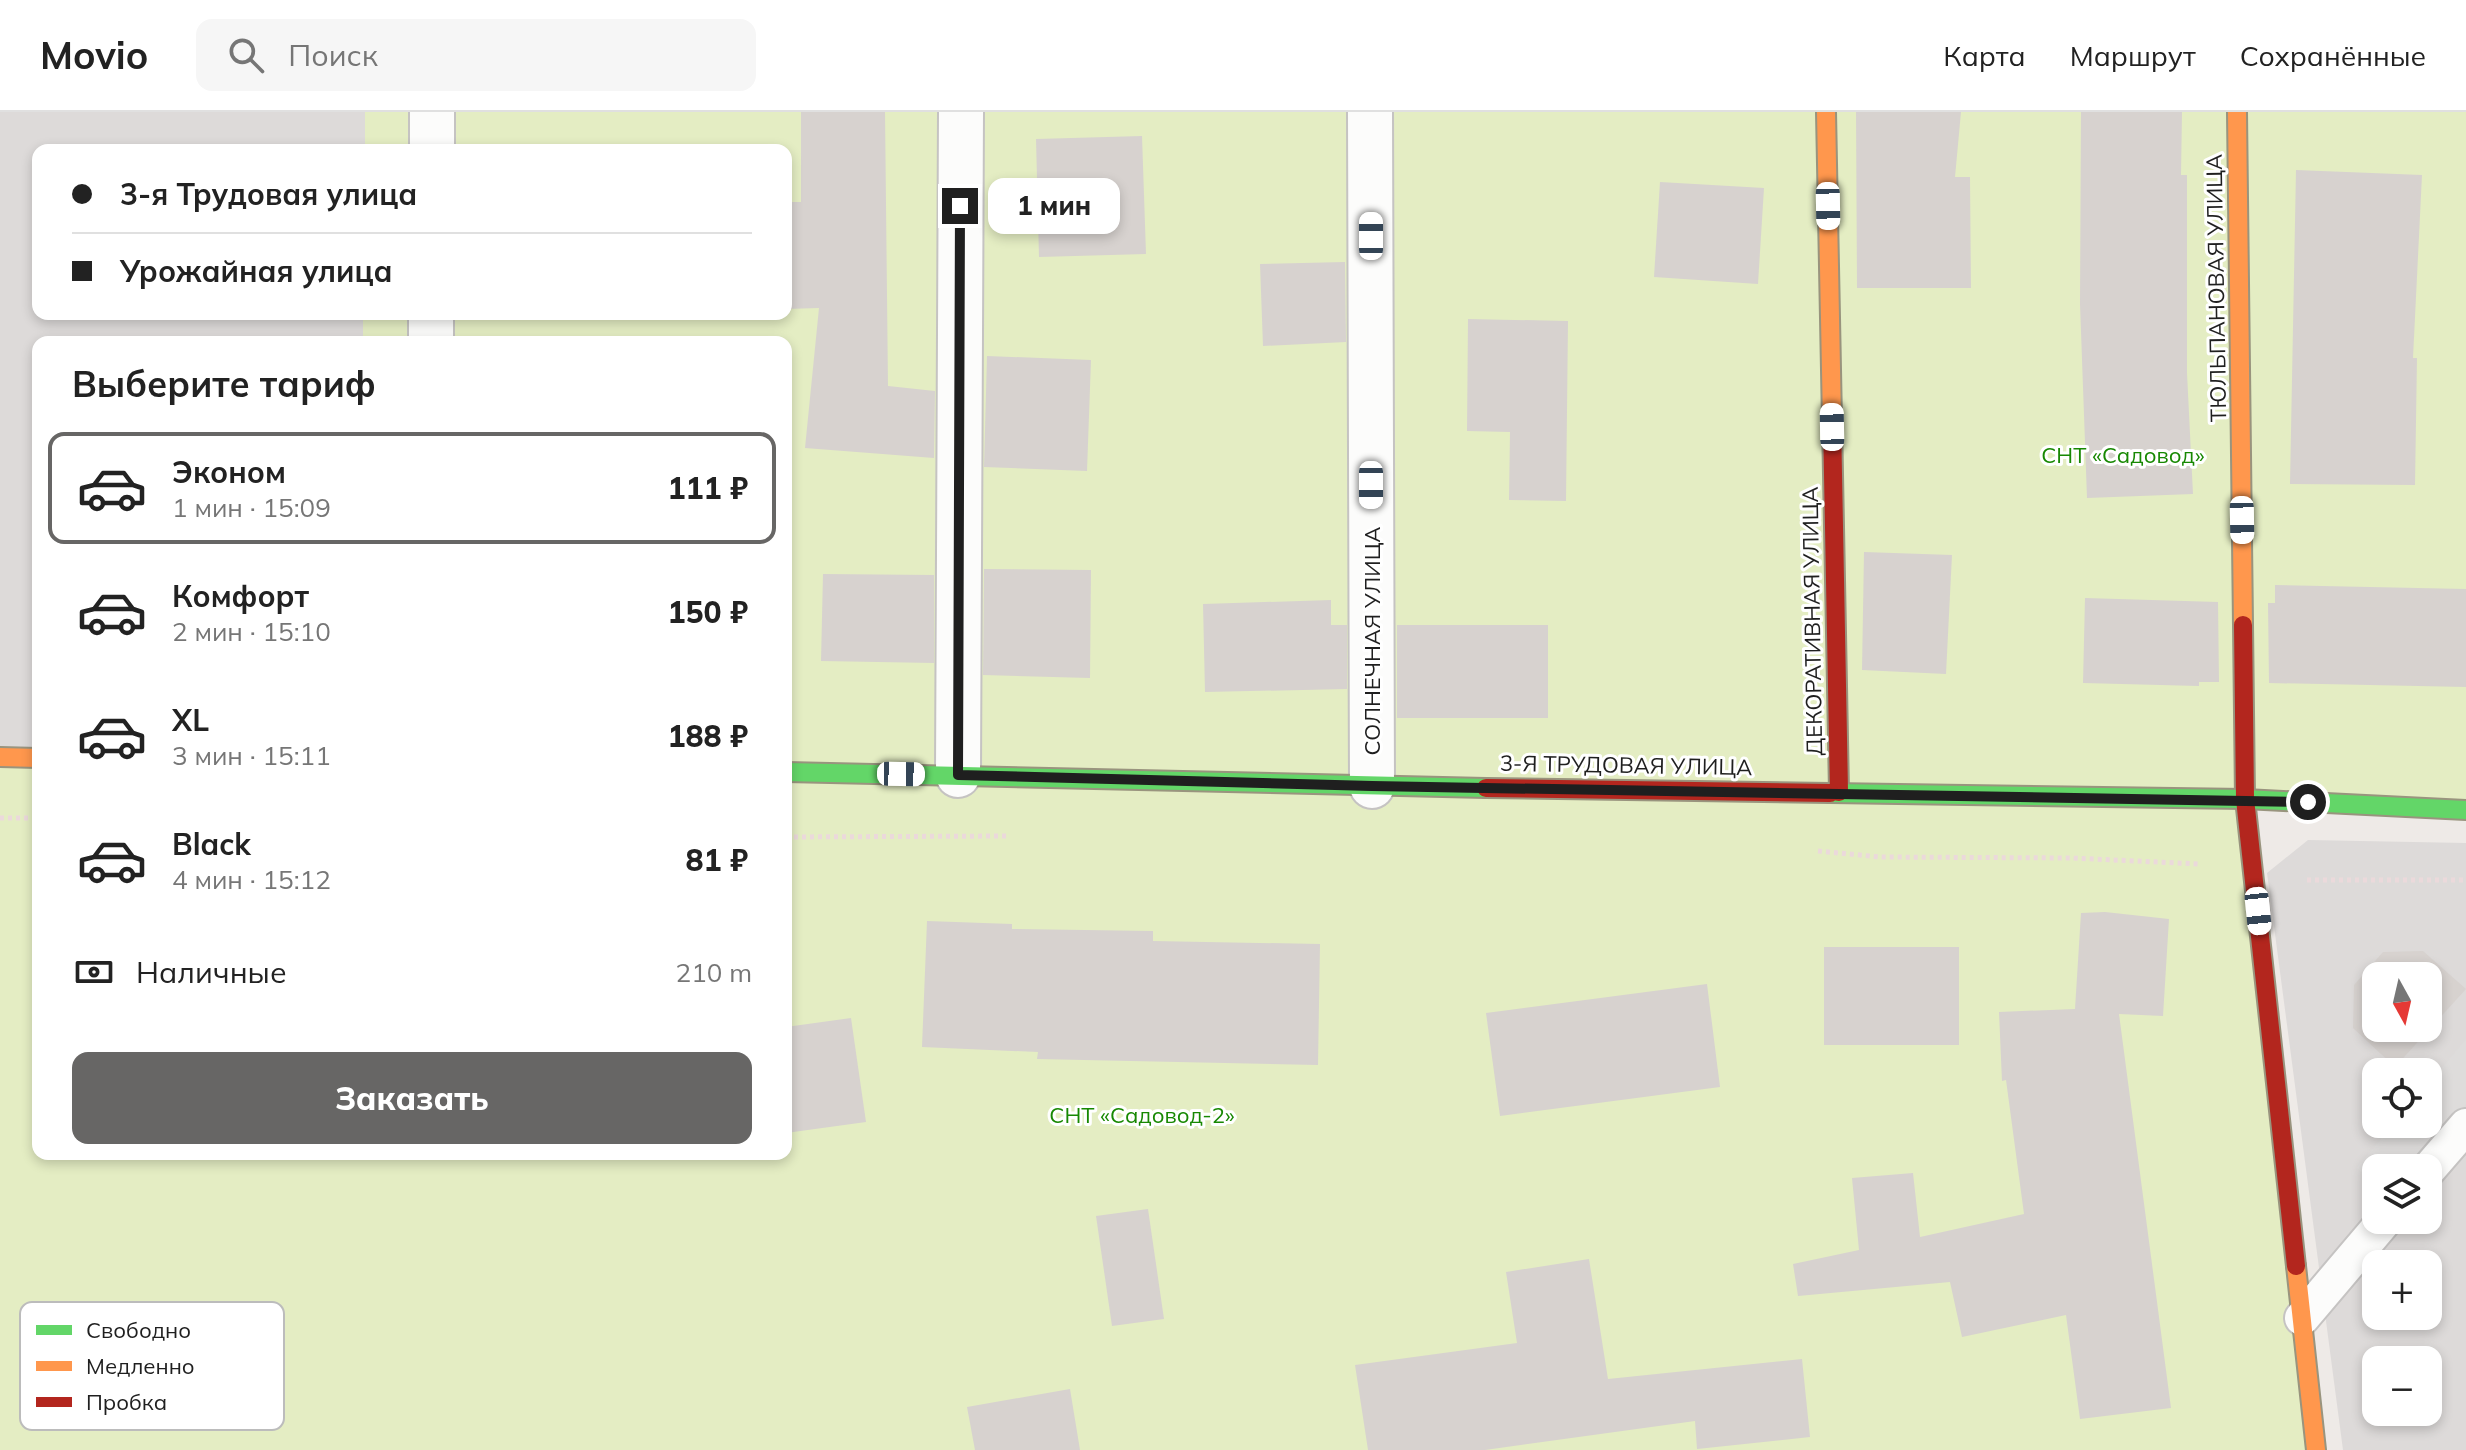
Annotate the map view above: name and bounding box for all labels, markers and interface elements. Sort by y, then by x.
search box [196,19,756,91]
text: Movio [40,31,148,79]
icon: search [224,33,268,77]
text: Поиск [288,36,378,74]
text: Карта [1943,38,2026,73]
text: Маршрут [2070,38,2196,73]
text: Сохранённые [2240,38,2426,73]
street label: ТЮЛЬПАНОВАЯ УЛИЦА [2200,154,2232,422]
text: 3-я Трудовая улица [120,175,417,213]
callout: 1 мин [988,178,1120,234]
car [1816,182,1840,230]
route end [942,188,978,224]
text: 1 мин [1017,189,1091,222]
car [1359,212,1383,260]
text: Урожайная улица [120,252,393,290]
text: Выберите тариф [72,361,376,406]
car [1820,403,1844,451]
park label: СНТ «Садовод» [2041,441,2205,469]
icon: car [76,452,148,524]
text: Эконом [172,453,286,491]
car [1359,461,1383,509]
text: 111 ₽ [668,469,748,507]
street label: ДЕКОРАТИВНАЯ УЛИЦА [1796,486,1828,756]
text: 1 мин · 15:09 [172,491,331,524]
car [2230,496,2254,544]
street label: СОЛНЕЧНАЯ УЛИЦА [1358,526,1386,756]
icon: car [76,576,148,648]
text: Комфорт [172,577,309,615]
text: 150 ₽ [668,593,748,631]
text: 2 мин · 15:10 [172,615,331,648]
icon: car [76,700,148,772]
text: XL [172,701,209,739]
text: 188 ₽ [668,717,748,755]
text: 3 мин · 15:11 [172,739,331,772]
street label: 3-Я ТРУДОВАЯ УЛИЦА [1500,749,1752,781]
car [877,762,925,786]
route start [2290,784,2326,820]
icon: car [76,824,148,896]
text: Black [172,825,251,863]
text: 81 ₽ [686,841,748,879]
text: 4 мин · 15:12 [172,863,331,896]
car [2244,886,2272,936]
icon: cash [72,950,116,994]
text: Наличные [136,953,287,991]
text: 210 m [676,956,752,989]
north arrow [2362,962,2442,1042]
map controls [2362,962,2442,1426]
button: Заказать [72,1052,752,1144]
button: locate [2362,1058,2442,1138]
park label: СНТ «Садовод-2» [1049,1101,1235,1129]
button: layers [2362,1154,2442,1234]
button: + [2362,1250,2442,1330]
legend [20,1302,284,1430]
text: Свободно [86,1316,191,1344]
button: − [2362,1346,2442,1426]
text: Медленно [86,1352,195,1380]
text: Пробка [86,1388,167,1416]

